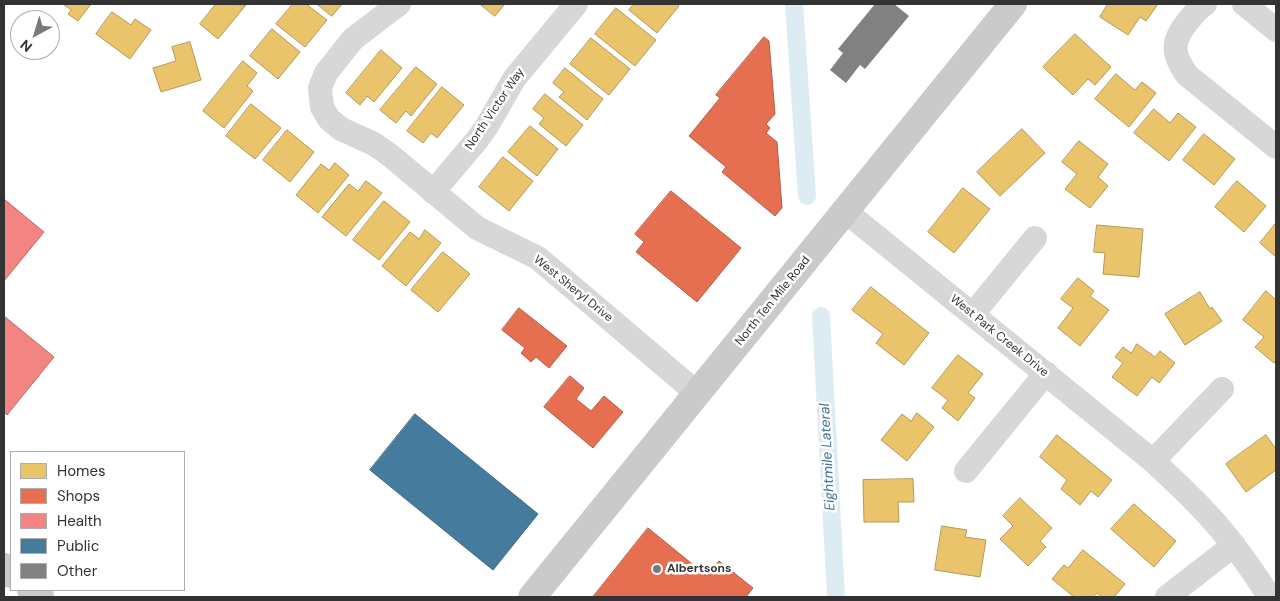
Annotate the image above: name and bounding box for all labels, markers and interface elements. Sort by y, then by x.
north arrow [10,10,60,60]
text: N [17,36,36,56]
street label: North Victor Way [462,65,528,153]
street label: West Sheryl Drive [531,253,615,325]
street label: North Ten Mile Road [733,253,813,349]
street label: West Park Creek Drive [947,292,1051,380]
water label: Eightmile Lateral [817,403,839,511]
legend [10,451,185,591]
text: Homes [57,461,106,481]
text: Shops [57,486,100,506]
text: Health [57,511,102,531]
text: Public [57,536,99,556]
text: Other [57,561,97,581]
place label: Albertsons [667,562,731,576]
marker: Albertsons [651,563,663,575]

